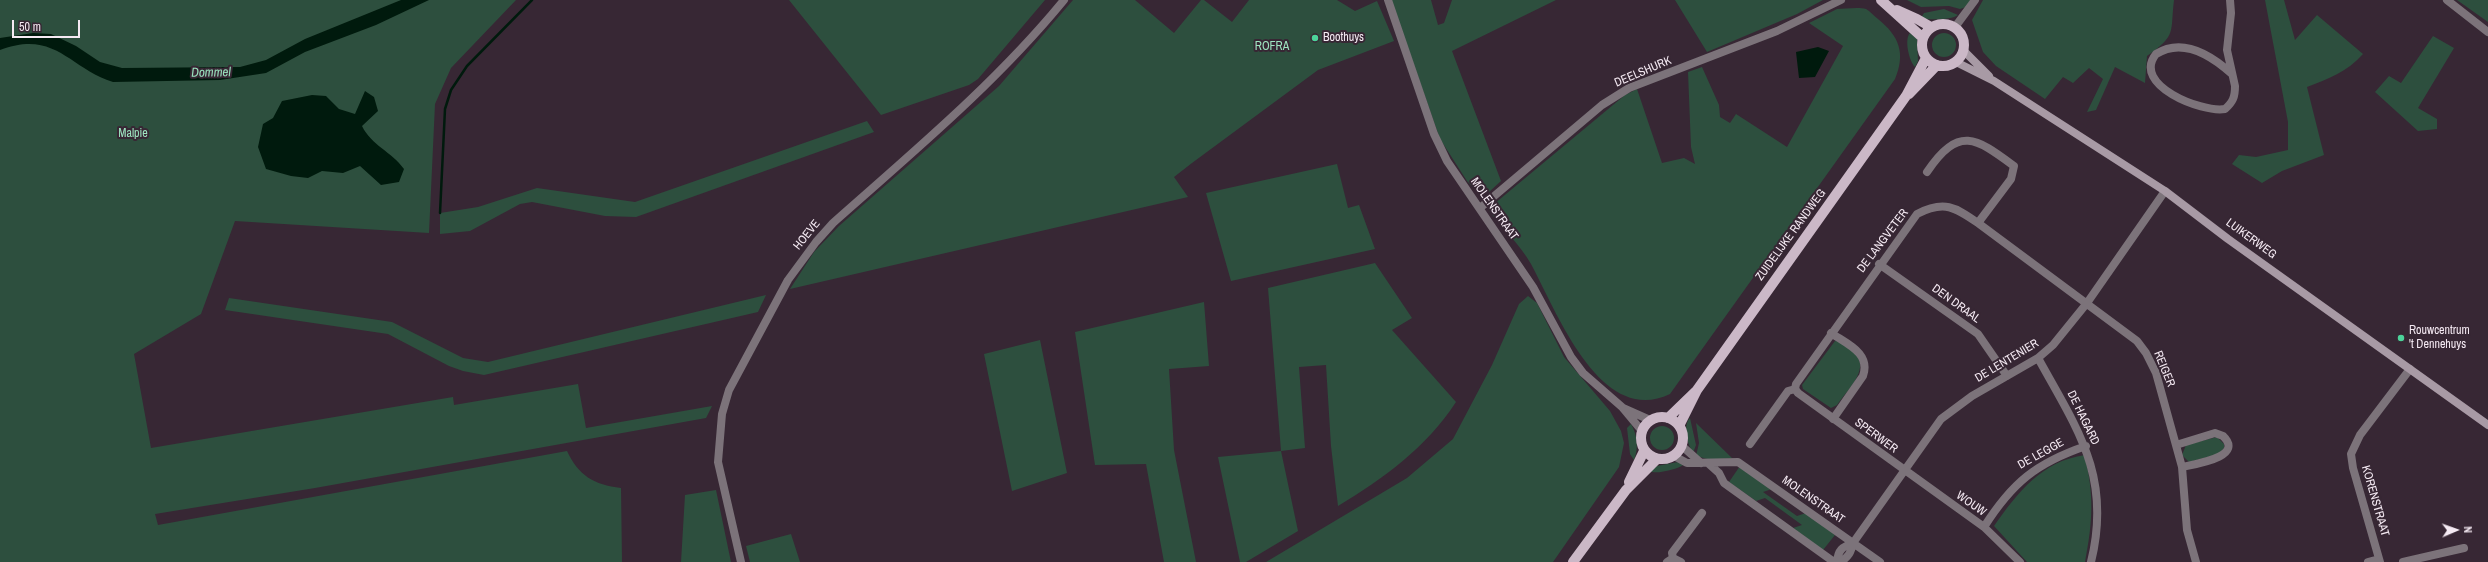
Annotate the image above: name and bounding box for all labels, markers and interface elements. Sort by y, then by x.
scale bar [14,12,82,38]
text: 50 m [19,19,41,35]
place label: Boothuys [1323,31,1364,45]
marker: Boothuys [1310,33,1320,43]
park label: ROFRA [1255,40,1289,54]
street label: DEELSHURK [1613,54,1673,90]
water label: Dommel [191,65,231,81]
park label: Malpie [118,127,148,141]
street label: MOLENSTRAAT [1467,175,1521,243]
street label: ZUIDELIJKE RANDWEG [1753,186,1829,284]
street label: DE LANGVETER [1854,206,1912,276]
street label: LUIKERWEG [2223,216,2279,262]
street label: HOEVE [791,217,823,253]
street label: DEN DRAAL [1929,282,1983,326]
place label: Rouwcentrum 't Dennehuys [2409,324,2470,352]
marker: Rouwcentrum 't Dennehuys [2396,333,2406,343]
street label: DE LENTENIER [1973,336,2041,386]
street label: REIGER [2150,349,2178,389]
street label: DE HAGARD [2064,389,2102,447]
street label: SPERWER [1852,416,1900,456]
street label: DE LEGGE [2016,436,2066,472]
street label: KORENSTRAAT [2358,464,2392,538]
street label: MOLENSTRAAT [1779,473,1847,527]
street label: WOUW [1953,489,1989,519]
north arrow [2436,510,2476,550]
text: N [2461,526,2475,533]

